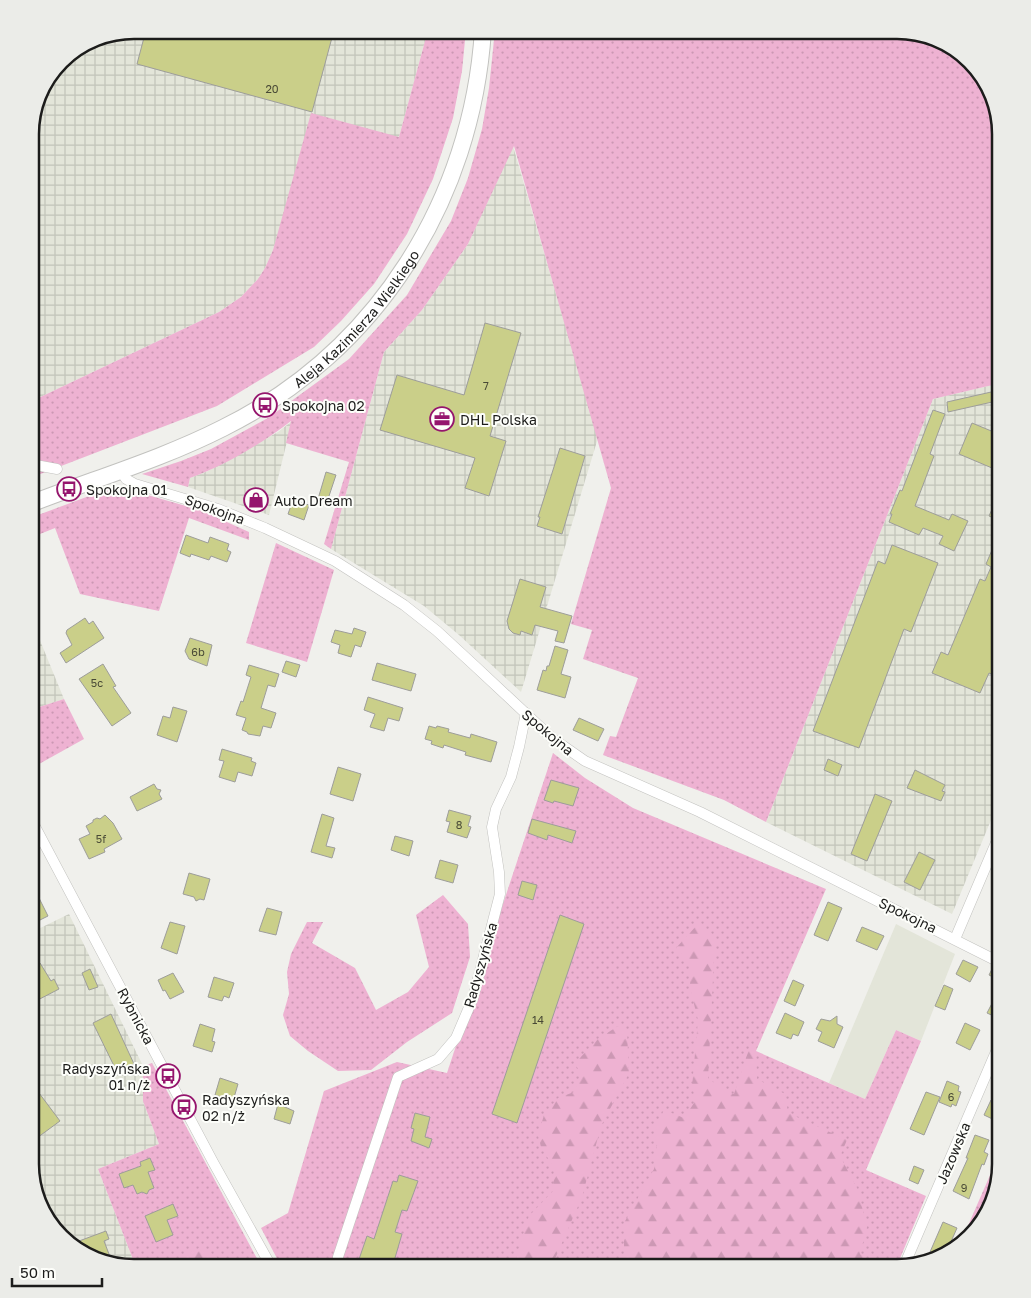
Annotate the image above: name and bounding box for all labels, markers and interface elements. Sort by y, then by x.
house number: 20 [265,82,279,95]
street label: Aleja Kazimierza Wielkiego [290,247,422,391]
house number: 7 [483,379,489,392]
bus stop icon: Spokojna 02 [252,392,278,418]
place label: Spokojna 02 [282,397,365,414]
office icon: DHL Polska [429,406,455,432]
place label: DHL Polska [460,411,537,428]
bus stop icon: Spokojna 01 [56,476,82,502]
place label: Spokojna 01 [86,481,167,498]
shop icon: Auto Dream [243,487,269,513]
street label: Spokojna [183,490,247,528]
place label: Auto Dream [274,492,353,509]
house number: 6b [191,645,205,658]
house number: 5c [91,676,103,689]
street label: Spokojna [519,705,577,759]
house number: 8 [456,818,463,831]
house number: 5f [96,832,106,845]
street label: Spokojna [876,894,940,936]
street label: Radyszyńska [460,920,500,1010]
street label: Rybnicka [114,985,158,1047]
house number: 14 [532,1013,544,1026]
place label: Radyszyńska 01 n/ż [62,1060,150,1093]
bus stop icon: Radyszyńska 01 n/ż [155,1063,181,1089]
house number: 6 [948,1090,955,1103]
place label: Radyszyńska 02 n/ż [202,1091,290,1124]
bus stop icon: Radyszyńska 02 n/ż [171,1094,197,1120]
street label: Jazowska [932,1120,974,1186]
house number: 9 [961,1181,967,1194]
scale bar [12,1256,102,1288]
text: 50 m [20,1263,55,1281]

